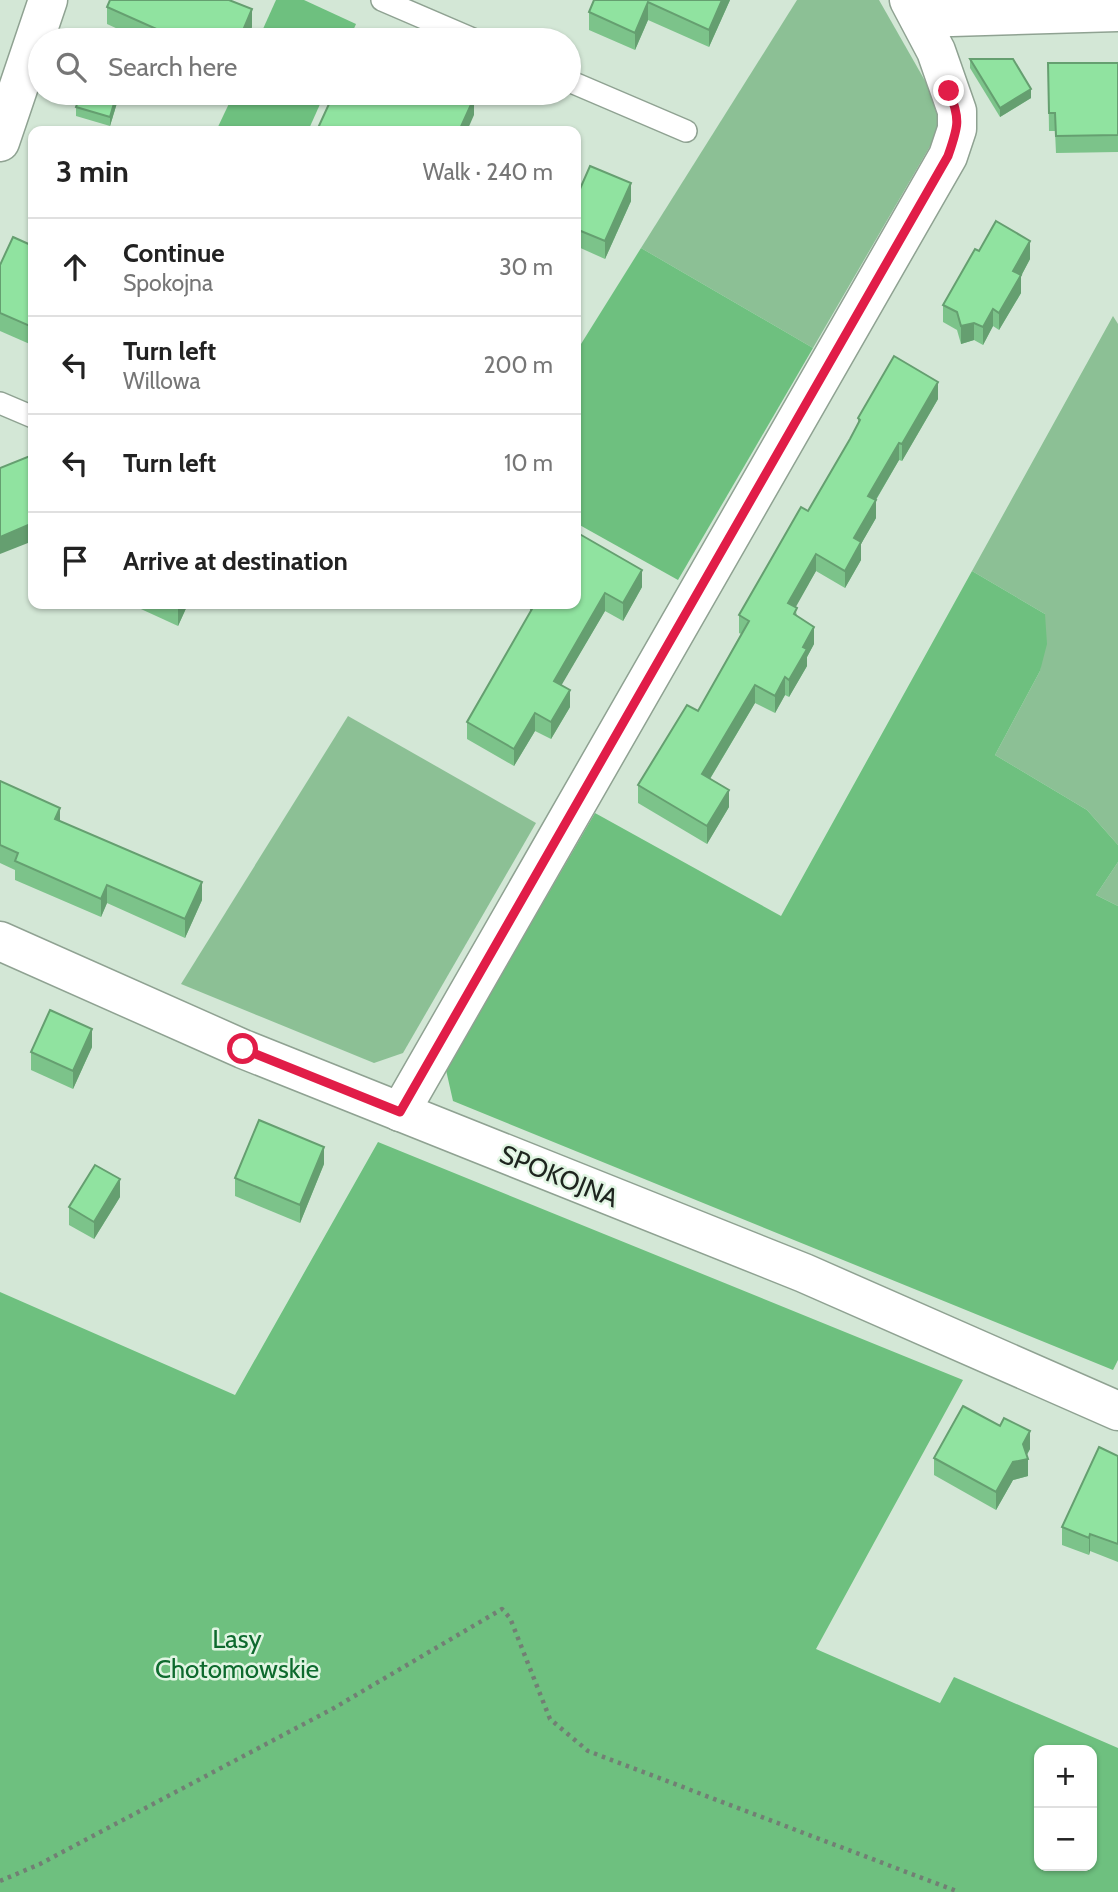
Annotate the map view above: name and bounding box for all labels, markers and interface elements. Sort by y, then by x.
search box [28,28,581,105]
icon: search [52,48,90,86]
text: Search here [108,51,237,83]
route end [933,75,964,106]
text: 3 min [56,153,129,190]
text: Walk · 240 m [423,158,553,186]
text: Continue [123,237,225,269]
icon: ahead [56,248,94,286]
text: 30 m [499,253,553,281]
text: Spokojna [123,269,213,297]
text: Turn left [123,335,216,367]
icon: left [56,346,94,384]
text: 200 m [483,351,553,379]
text: Willowa [123,367,200,395]
icon: left [56,444,94,482]
text: Turn left [123,447,216,479]
text: 10 m [504,449,553,477]
icon: arrive [56,542,94,580]
text: Arrive at destination [123,545,348,577]
route start [227,1033,258,1064]
street label: SPOKOJNA [495,1138,623,1214]
park label: Lasy Chotomowskie [155,1623,319,1685]
map controls [1034,1745,1097,1871]
button: + [1034,1745,1097,1808]
button: − [1034,1808,1097,1871]

